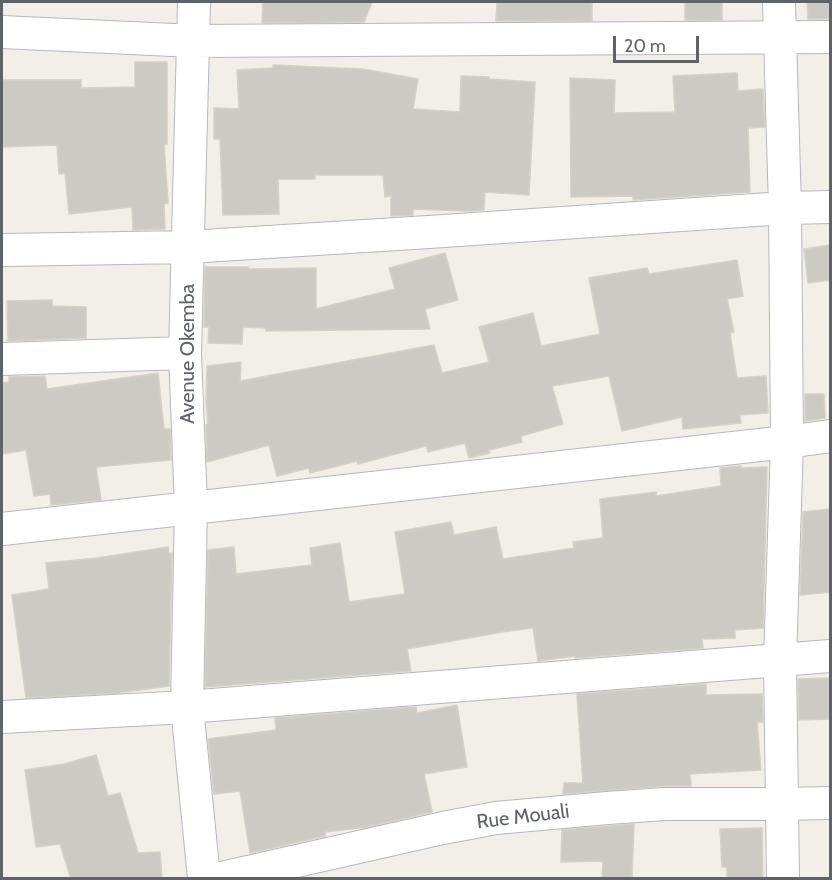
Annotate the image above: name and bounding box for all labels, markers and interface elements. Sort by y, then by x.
scale bar [616,24,702,62]
text: 20 m [624,35,666,57]
street label: Avenue Okemba [176,284,200,424]
street label: Rue Mouali [475,799,571,835]

